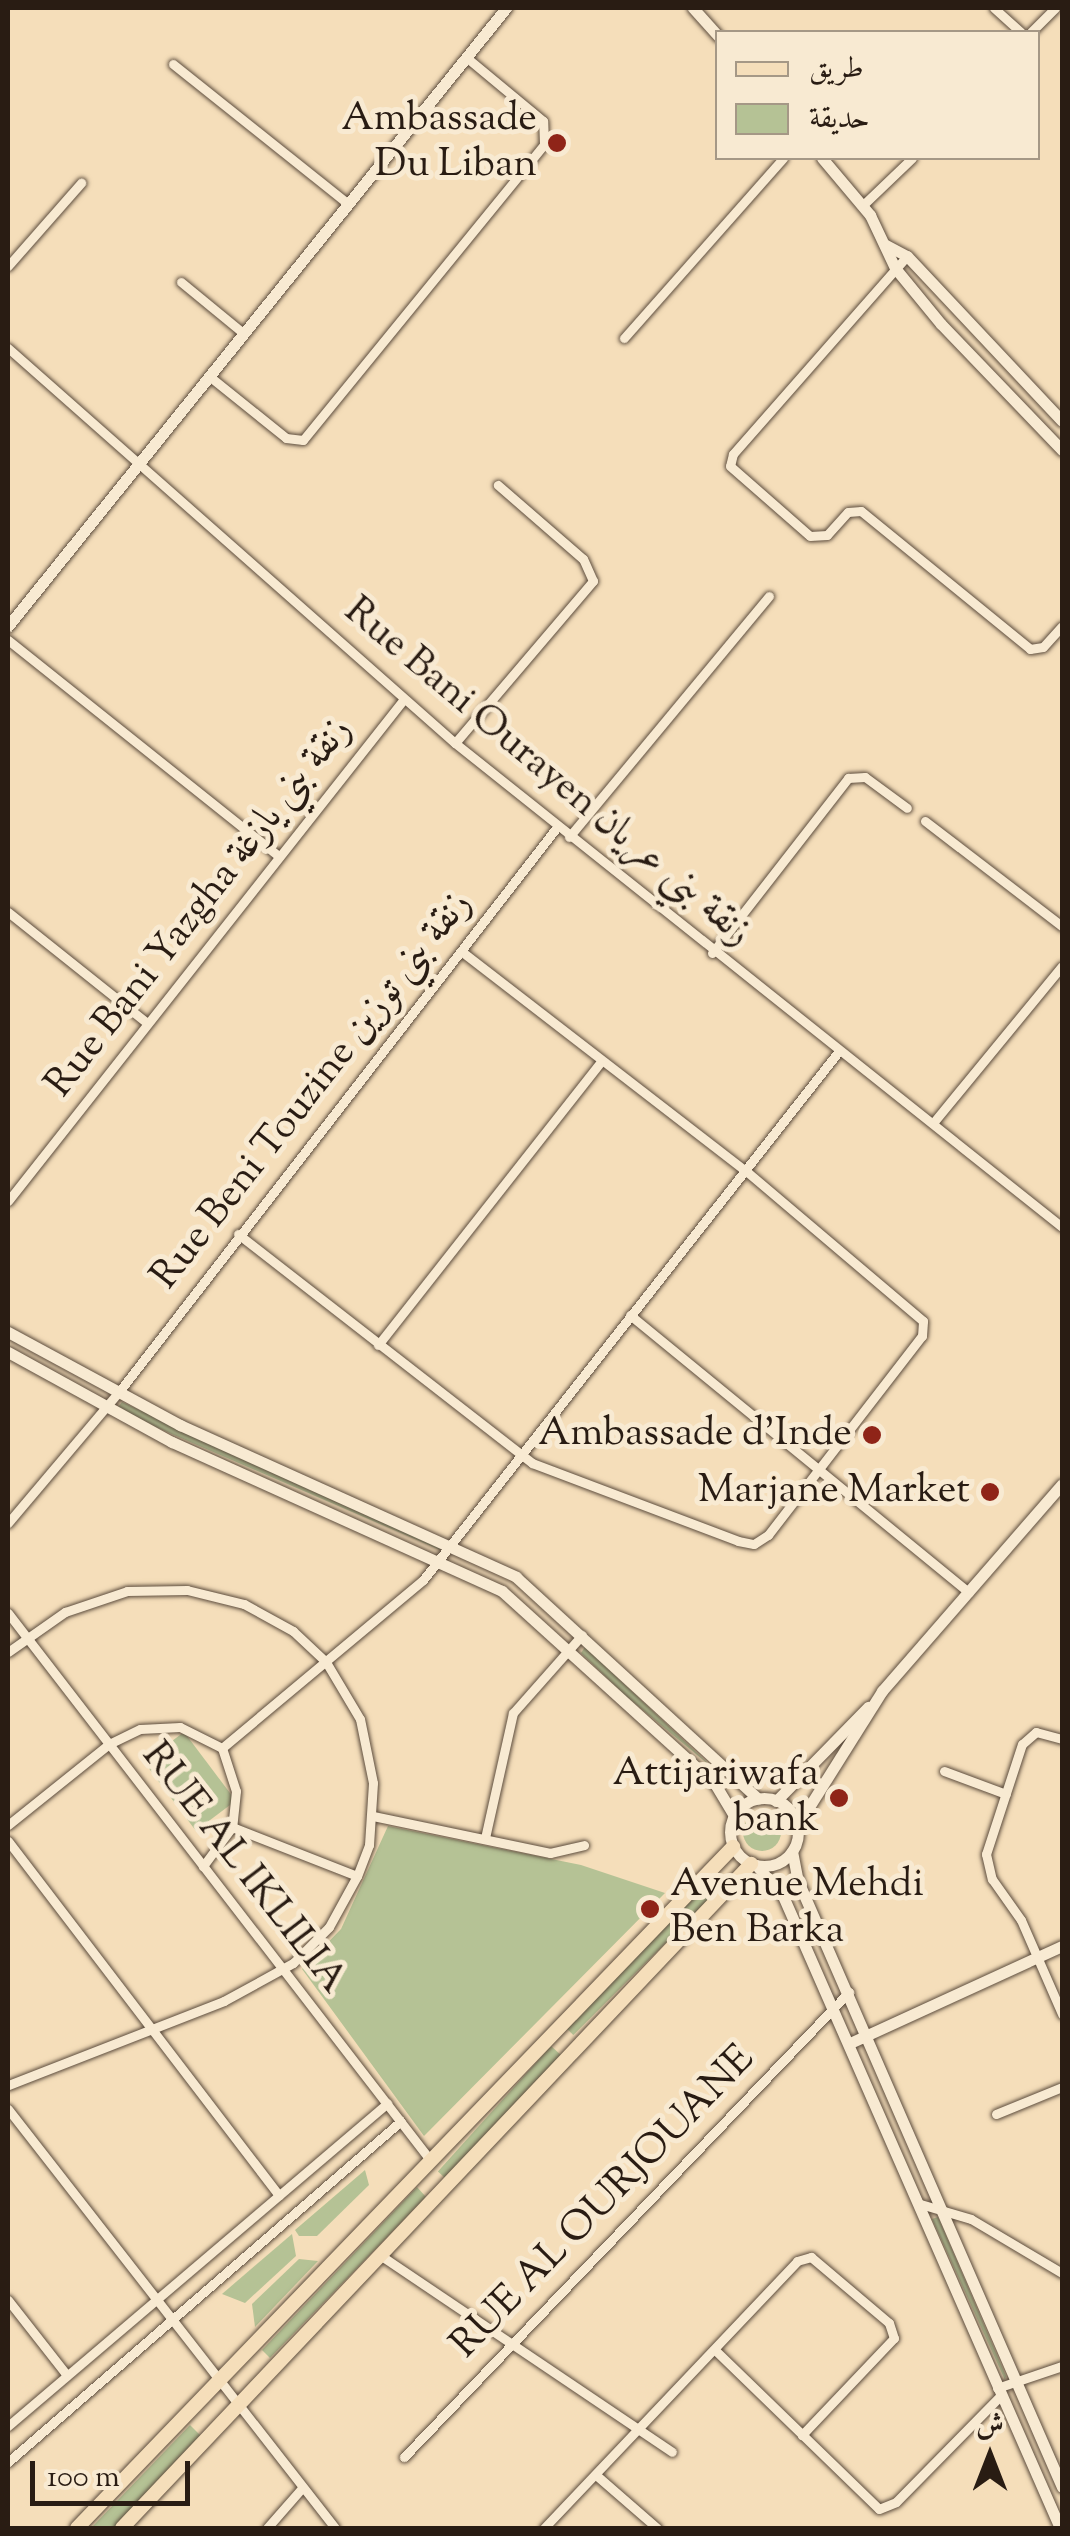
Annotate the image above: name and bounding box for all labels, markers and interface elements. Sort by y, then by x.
legend [715,30,1040,160]
text: طريق [809,48,864,91]
place label: Ambassade Du Liban [341,96,537,190]
text: حديقة [809,98,870,141]
marker: Ambassade Du Liban [546,132,568,154]
street label: Rue Bani Ourayen زنقة بني عريان [333,588,761,958]
street label: Rue Bani Yazgha زنقة بني يازغة [37,708,363,1108]
street label: Rue Beni Touzine زنقة بني توزين [143,882,483,1300]
place label: Ambassade d'Inde [538,1411,852,1459]
marker: Ambassade d'Inde [861,1424,883,1446]
place label: Marjane Market [698,1468,970,1516]
marker: Marjane Market [979,1481,1001,1503]
street label: RUE AL IKLILIA [130,1734,356,2004]
place label: Attijariwafa bank [613,1751,819,1845]
marker: Attijariwafa bank [828,1787,850,1809]
place label: Avenue Mehdi Ben Barka [670,1862,924,1956]
marker: Avenue Mehdi Ben Barka [639,1898,661,1920]
street label: RUE AL OURJOUANE [442,2037,766,2369]
north arrow [940,2406,1040,2506]
text: ش [976,2406,1004,2446]
scale bar [35,2441,195,2503]
text: 100 m [47,2457,120,2500]

